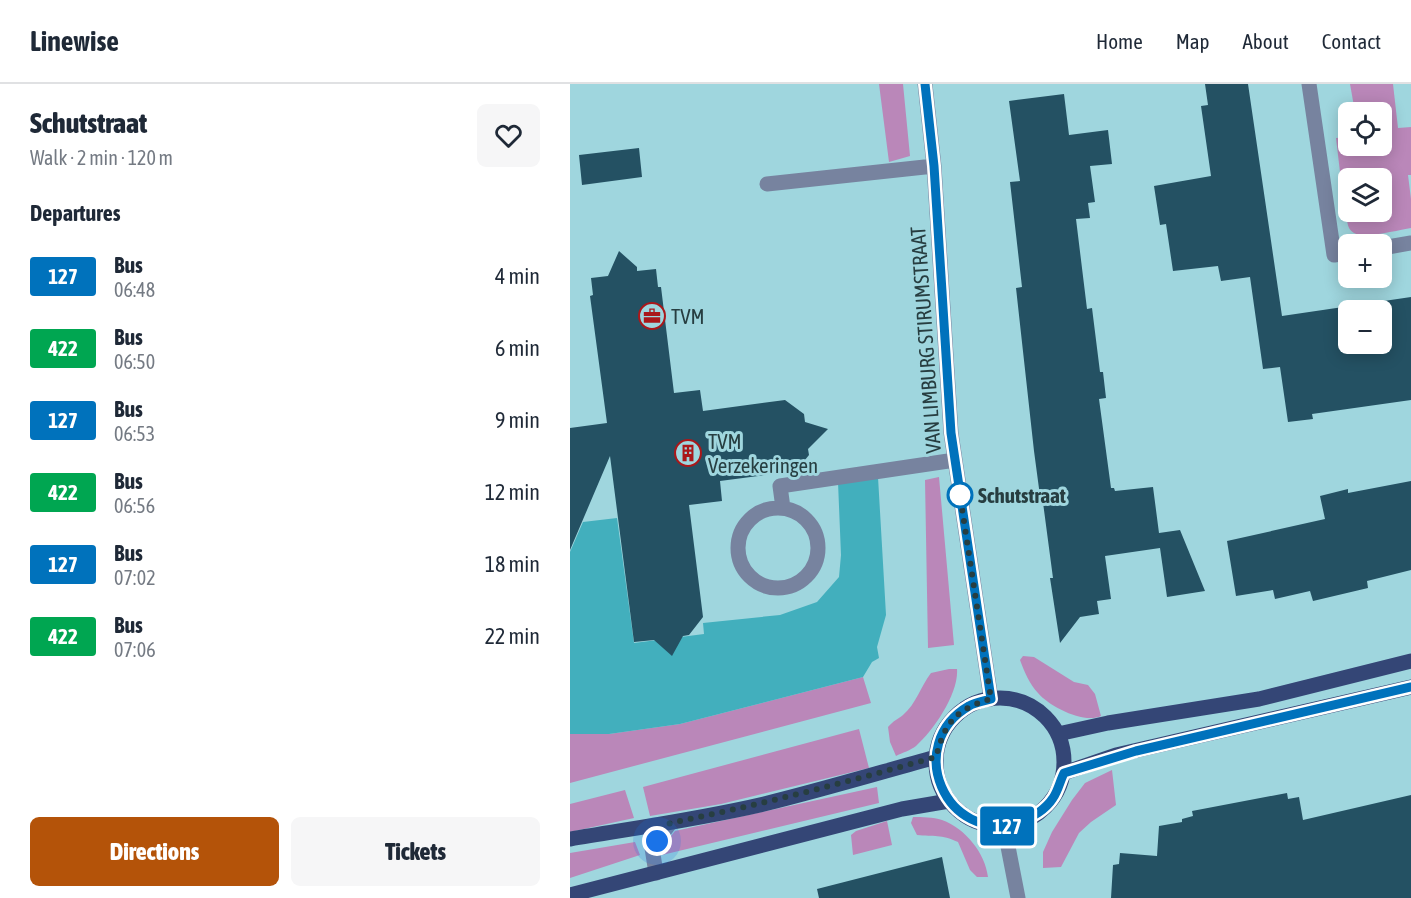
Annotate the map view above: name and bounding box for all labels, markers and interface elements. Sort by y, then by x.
text: Linewise [30,25,119,57]
text: Home [1096,29,1143,53]
text: Map [1176,29,1210,53]
text: About [1243,29,1289,53]
text: Contact [1322,29,1381,53]
map controls [1338,102,1392,354]
button: locate [1338,102,1392,156]
button: heart [477,104,540,167]
text: Schutstraat [30,107,147,139]
text: Walk · 2 min · 120 m [30,146,173,169]
button: layers [1338,168,1392,222]
text: Departures [30,200,120,226]
street label: VAN LIMBURG STIRUMSTRAAT [905,226,945,454]
button: + [1338,234,1392,288]
text: Bus [114,252,143,278]
text: 4 min [495,263,540,289]
text: 127 [48,264,78,288]
text: 06:48 [114,278,155,301]
button: − [1338,300,1392,354]
office icon: TVM [637,301,667,331]
place label: TVM [671,304,705,328]
text: Bus [114,324,143,350]
text: 6 min [495,335,540,361]
text: 422 [48,336,78,360]
text: 06:50 [114,350,155,373]
text: Bus [114,396,143,422]
text: 9 min [495,407,540,433]
text: 127 [48,408,78,432]
text: 06:53 [114,422,155,445]
place label: TVM Verzekeringen [708,429,818,477]
building icon: TVM Verzekeringen [673,438,703,468]
text: Bus [114,468,143,494]
text: 12 min [485,479,540,505]
text: 422 [48,480,78,504]
marker: Schutstraat [947,482,973,508]
place label: Schutstraat [978,483,1066,507]
text: 06:56 [114,494,155,517]
text: Bus [114,540,143,566]
text: 18 min [485,551,540,577]
text: 127 [48,552,78,576]
text: 07:02 [114,566,156,589]
text: Bus [114,612,143,638]
text: 22 min [485,623,540,649]
text: 422 [48,624,78,648]
text: 07:06 [114,638,156,661]
line badge: 127 [972,806,1042,846]
text: 127 [992,814,1022,838]
button: Directions [30,817,279,886]
button: Tickets [291,817,540,886]
your location [642,826,672,856]

